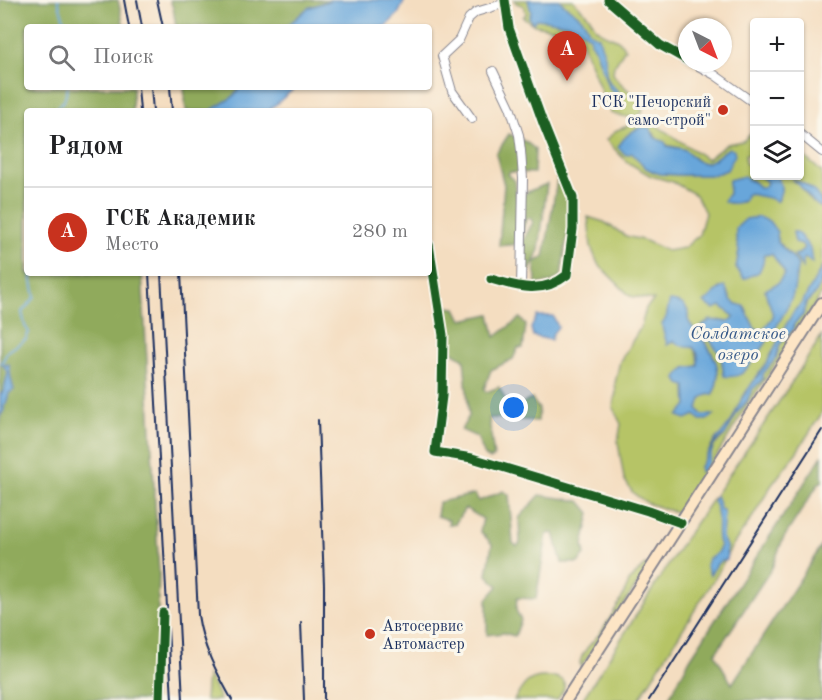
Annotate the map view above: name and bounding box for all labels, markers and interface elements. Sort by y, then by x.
north arrow [678,18,732,72]
map controls [750,18,804,180]
button: + [750,18,804,72]
search box [24,24,432,90]
pin: A [548,32,586,81]
icon: search [45,41,78,74]
text: Поиск [93,46,154,68]
button: − [750,72,804,126]
place label: ГСК "Печорский само-строй" [591,95,711,129]
marker: ГСК "Печорский само-строй" [716,103,730,117]
button: layers [750,126,804,180]
text: Рядом [48,134,123,160]
text: ГСК Академик [105,208,256,230]
text: A [60,222,75,242]
text: 280 m [352,222,408,242]
text: Место [105,235,159,255]
water label: Солдатское озеро [690,325,786,364]
your location [499,393,528,422]
place label: Автосервис Автомастер [382,619,465,653]
marker: Автосервис Автомастер [363,627,377,641]

